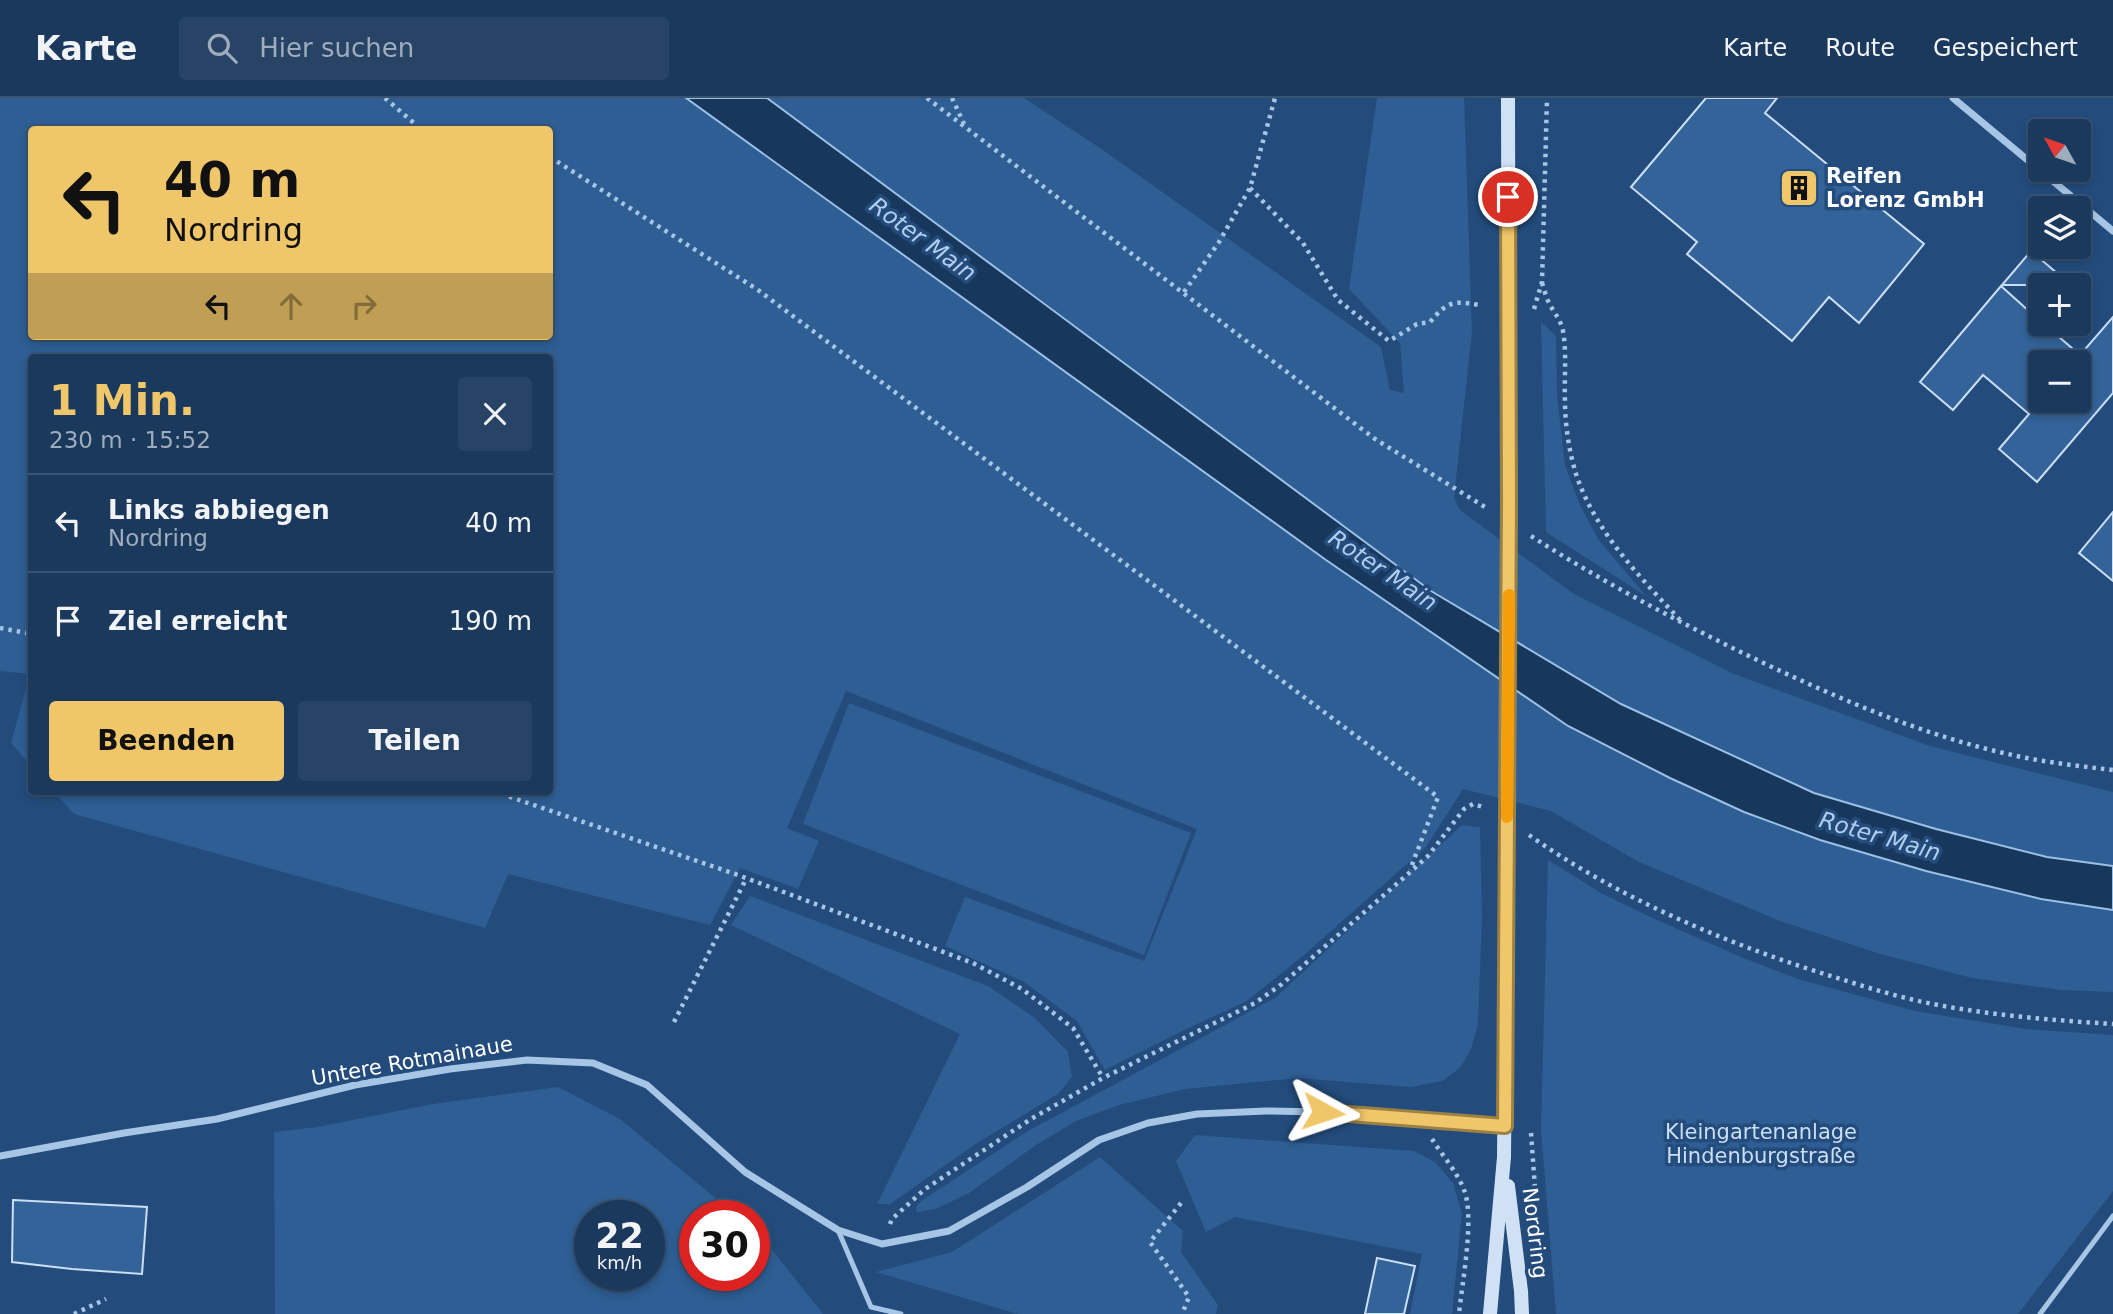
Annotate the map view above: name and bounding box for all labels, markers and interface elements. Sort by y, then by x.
search box [179,17,669,80]
text: Karte [35,29,137,68]
icon: search [203,29,241,67]
text: Hier suchen [259,33,414,63]
text: Karte [1723,34,1787,62]
text: Route [1825,34,1895,62]
text: Gespeichert [1933,34,2078,62]
north arrow [2028,119,2091,182]
map controls [2028,119,2091,413]
text: 40 m [164,152,300,209]
icon: left [49,154,140,245]
place label: Reifen Lorenz GmbH [1826,164,1985,212]
pin [1478,167,1538,227]
building icon: Reifen Lorenz GmbH [1778,167,1820,209]
icon: arrive [1489,178,1527,216]
water label: Roter Main [865,192,981,286]
button: layers [2028,196,2091,259]
text: Nordring [164,211,303,249]
button: + [2028,273,2091,336]
icon: left [199,287,237,325]
icon: ahead [272,287,310,325]
icon: right [345,287,383,325]
button: − [2028,350,2091,413]
text: 1 Min. [49,376,195,425]
button: close [458,377,532,451]
text: 230 m · 15:52 [49,427,211,453]
text: Links abbiegen [108,495,330,525]
icon: left [49,504,87,542]
text: 40 m [465,508,532,538]
water label: Roter Main [1324,524,1442,616]
text: Nordring [108,525,208,551]
icon: arrive [49,602,87,640]
text: Ziel erreicht [108,606,288,636]
text: 190 m [449,606,532,636]
button: Beenden [49,701,284,781]
button: Teilen [298,701,532,781]
water label: Roter Main [1816,806,1944,866]
street label: Untere Rotmainaue [310,1031,514,1091]
position arrow [1286,1075,1360,1149]
park label: Kleingartenanlage Hindenburgstraße [1665,1120,1857,1168]
street label: Nordring [1518,1186,1552,1280]
speed limit sign: 30 [679,1200,770,1291]
text: 22 [595,1216,644,1256]
text: km/h [597,1252,642,1273]

